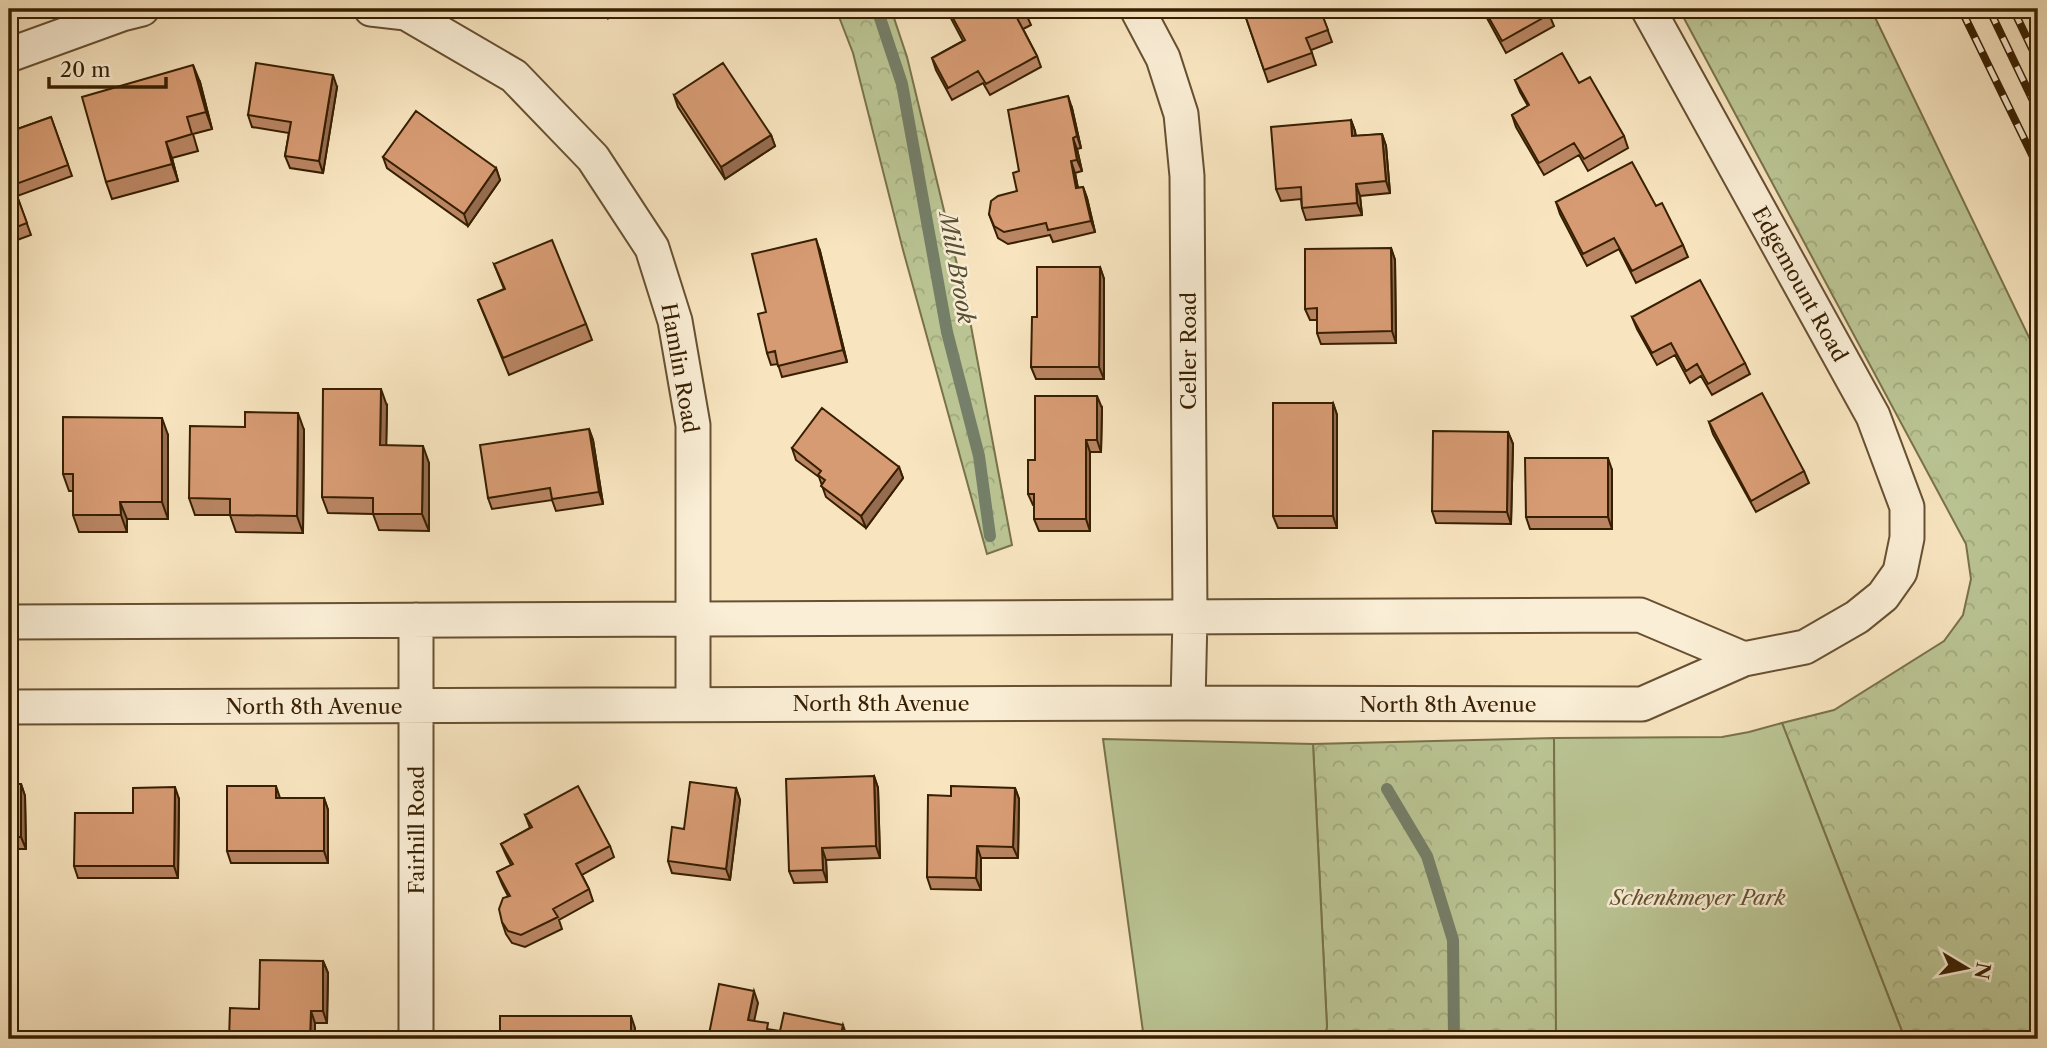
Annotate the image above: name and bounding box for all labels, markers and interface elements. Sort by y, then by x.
scale bar [49,46,166,90]
text: 20 m [60,57,111,82]
street label: Edgemount Road [1747,202,1853,366]
water label: Mill Brook [933,207,981,326]
street label: Celler Road [1176,292,1201,410]
street label: Hamlin Road [656,301,704,435]
street label: North 8th Avenue [792,691,970,716]
street label: North 8th Avenue [1359,692,1537,717]
street label: North 8th Avenue [225,694,403,719]
street label: Fairhill Road [404,765,429,894]
park label: Schenkmeyer Park [1608,885,1786,910]
north arrow [1932,932,2002,1002]
text: N [1969,961,1995,981]

